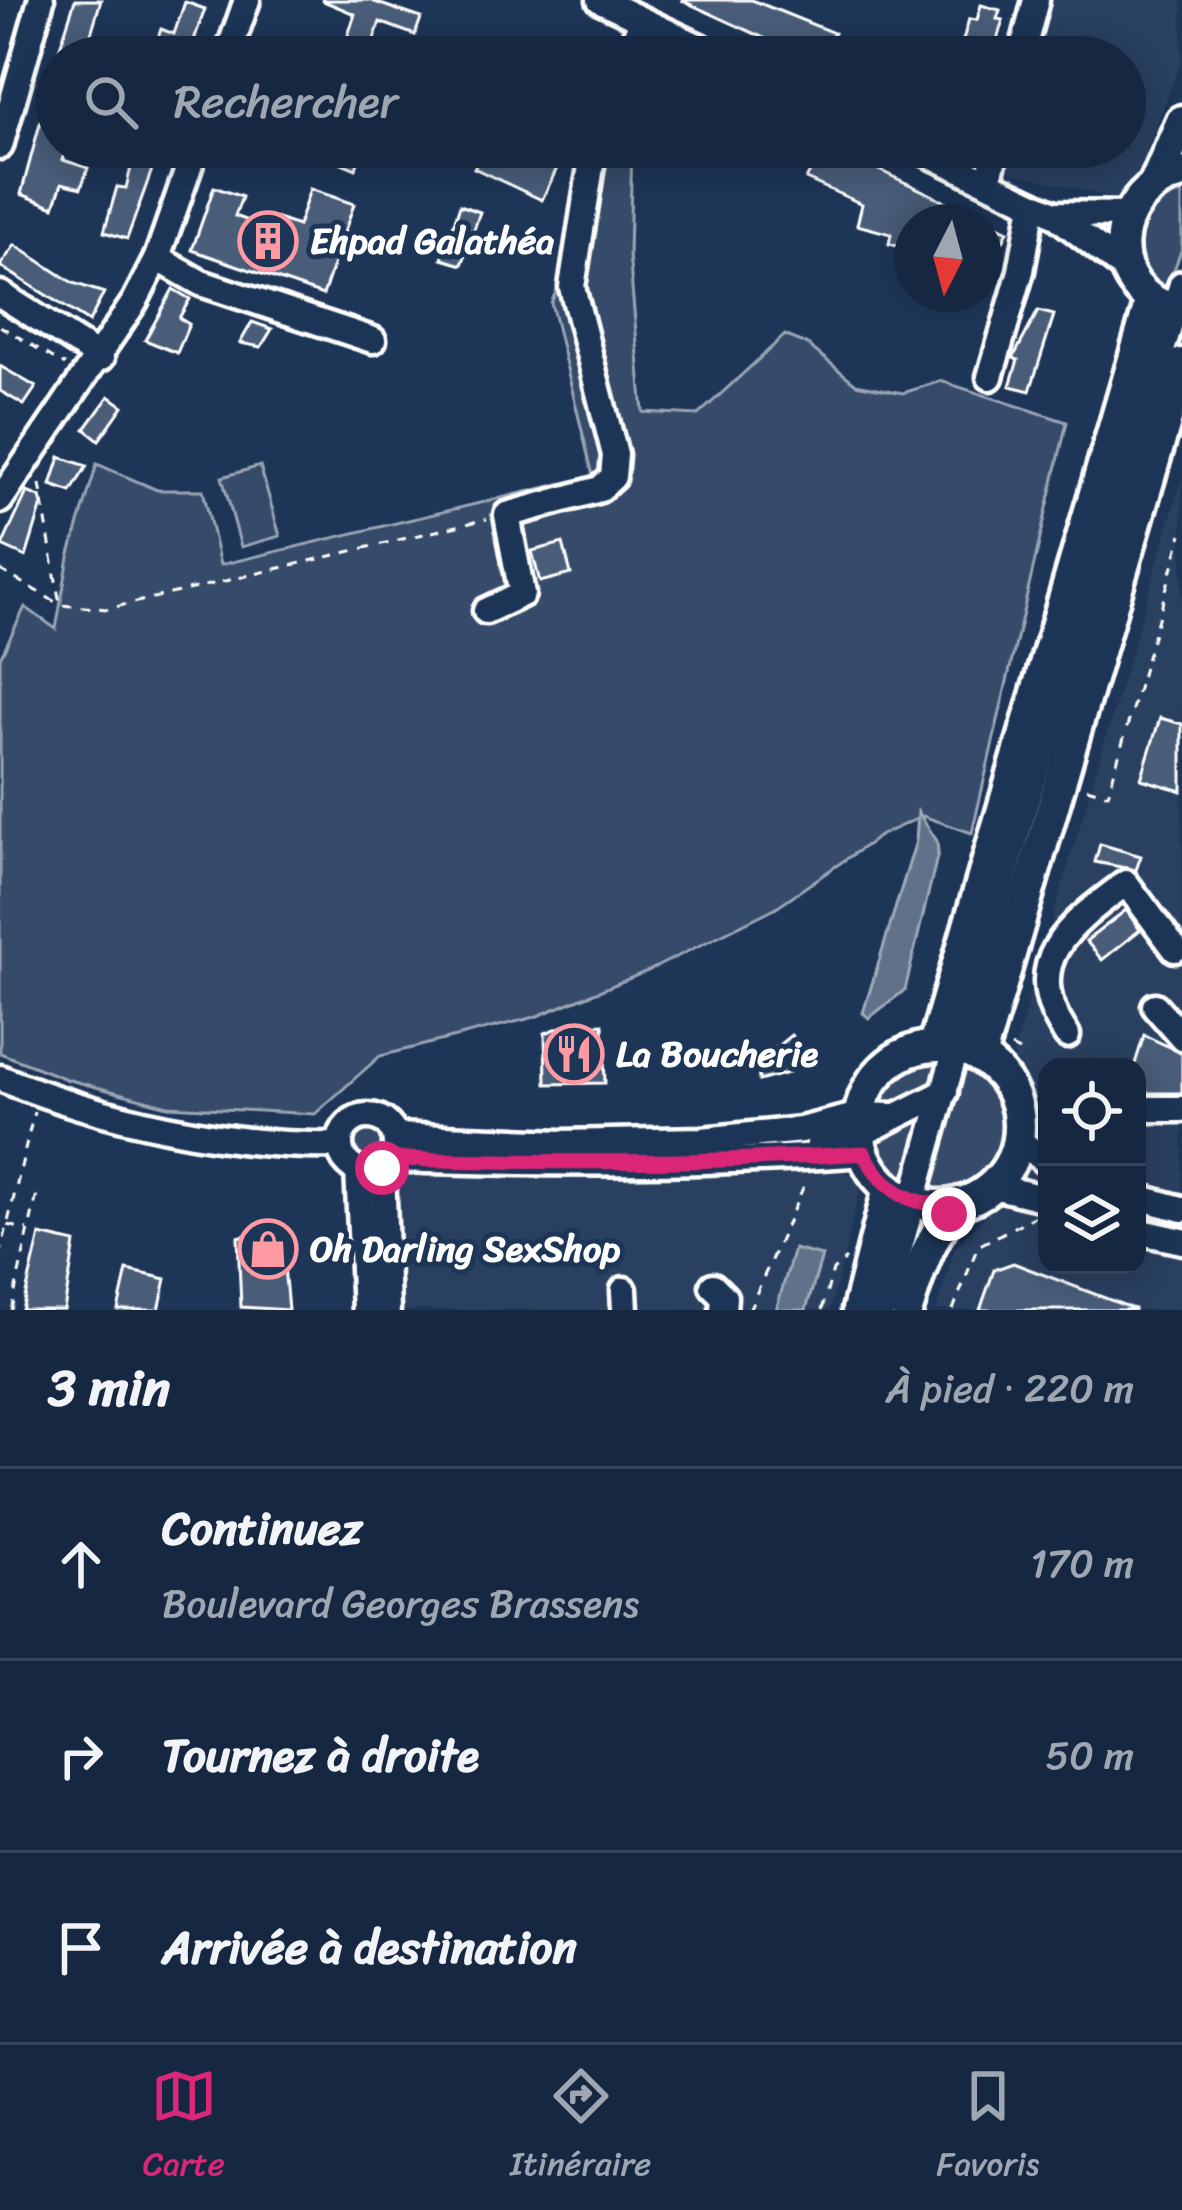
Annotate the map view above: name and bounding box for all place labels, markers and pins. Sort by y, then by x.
place label: Ehpad Galathéa [310,209,554,273]
building icon: Ehpad Galathéa [237,210,299,272]
place label: La Boucherie [616,1022,819,1086]
restaurant icon: La Boucherie [543,1023,605,1085]
place label: Oh Darling SexShop [310,1217,620,1281]
shop icon: Oh Darling SexShop [237,1218,299,1280]

